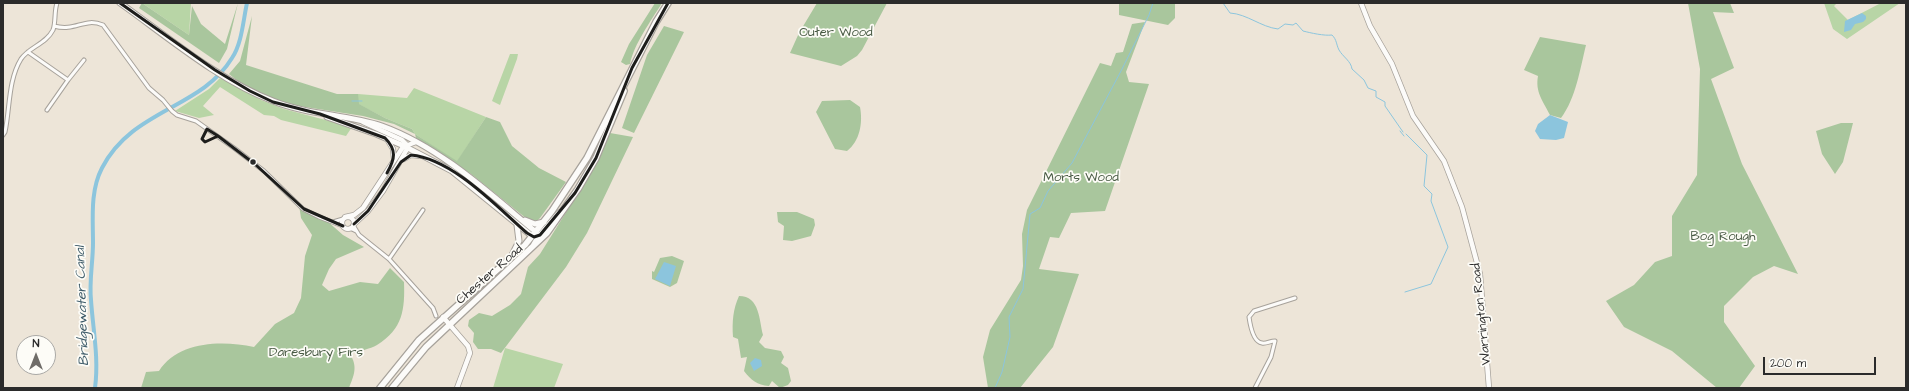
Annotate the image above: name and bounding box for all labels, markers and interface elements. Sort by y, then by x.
park label: Outer Wood [799,25,873,41]
unlabelled marker [248,157,258,167]
park label: Morts Wood [1043,170,1119,186]
park label: Bog Rough [1691,229,1755,245]
street label: Chester Road [453,242,527,308]
water label: Bridgewater Canal [73,246,93,366]
street label: Warrington Road [1469,262,1495,366]
north arrow [16,335,56,375]
text: N [33,336,39,351]
park label: Daresbury Firs [269,345,363,361]
scale bar [1765,349,1878,375]
text: 200 m [1770,355,1806,372]

